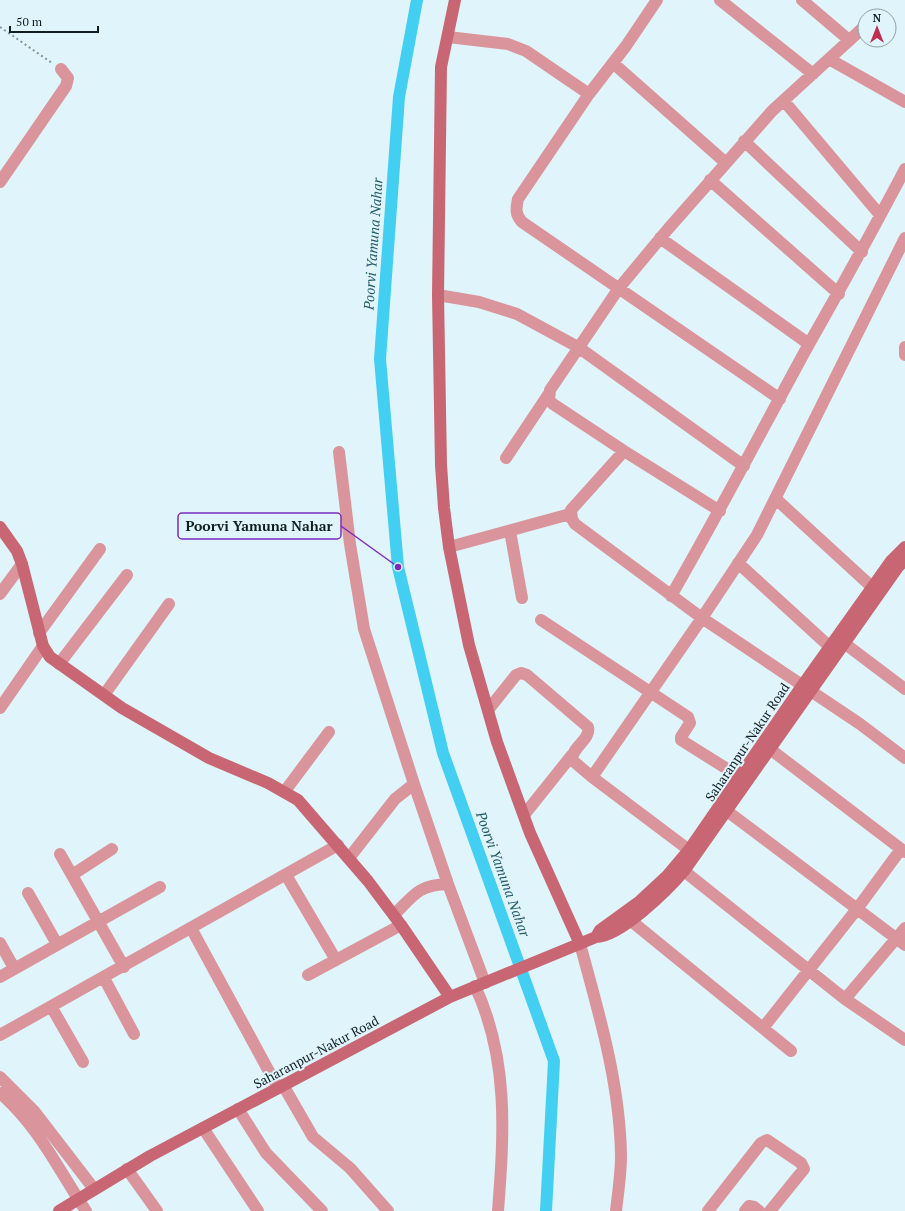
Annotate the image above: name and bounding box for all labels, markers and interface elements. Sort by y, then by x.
scale bar [10,8,98,34]
north arrow [857,8,897,48]
text: N [873,11,882,25]
text: 50 m [16,14,43,29]
water label: Poorvi Yamuna Nahar [358,177,387,311]
callout: Poorvi Yamuna Nahar [178,513,341,539]
text: Poorvi Yamuna Nahar [185,516,333,535]
street label: Saharanpur-Nakur Road [701,679,793,805]
water label: Poorvi Yamuna Nahar [472,808,535,940]
street label: Saharanpur-Nakur Road [250,1011,382,1093]

